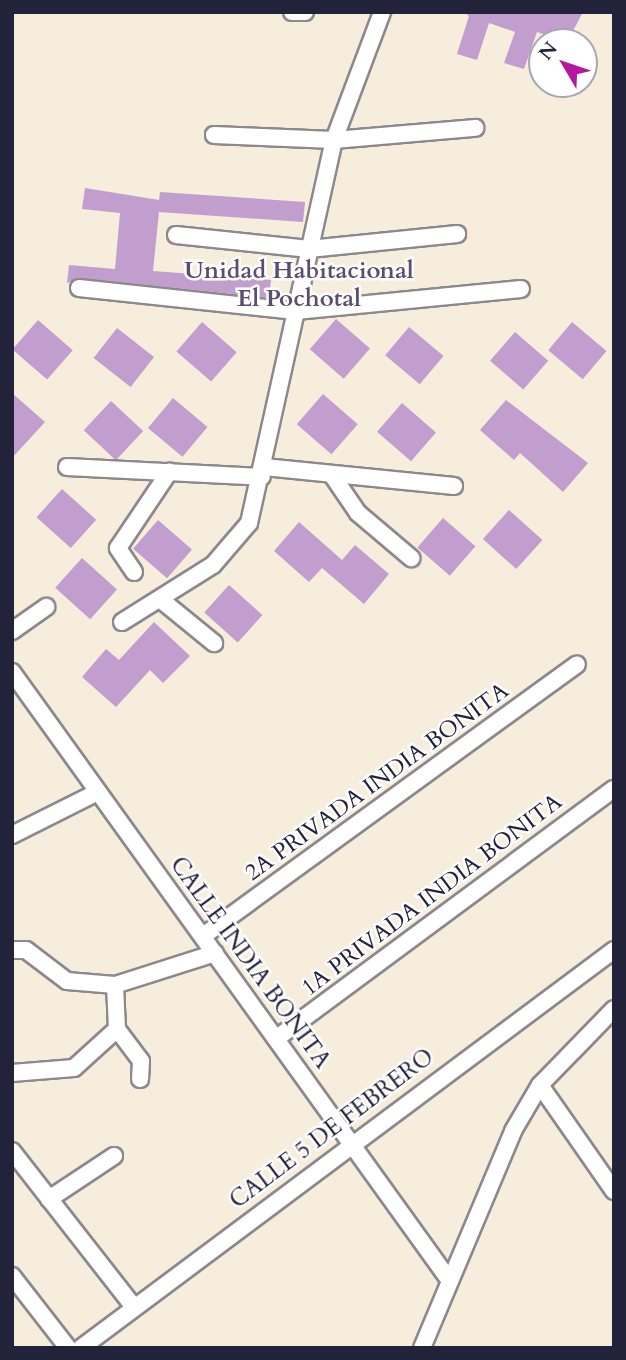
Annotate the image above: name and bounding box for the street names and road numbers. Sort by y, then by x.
street label: 2A PRIVADA INDIA BONITA [240,677,514,887]
street label: 1A PRIVADA INDIA BONITA [296,788,568,1002]
street label: CALLE INDIA BONITA [164,852,336,1074]
street label: CALLE 5 DE FEBRERO [225,1043,439,1215]

